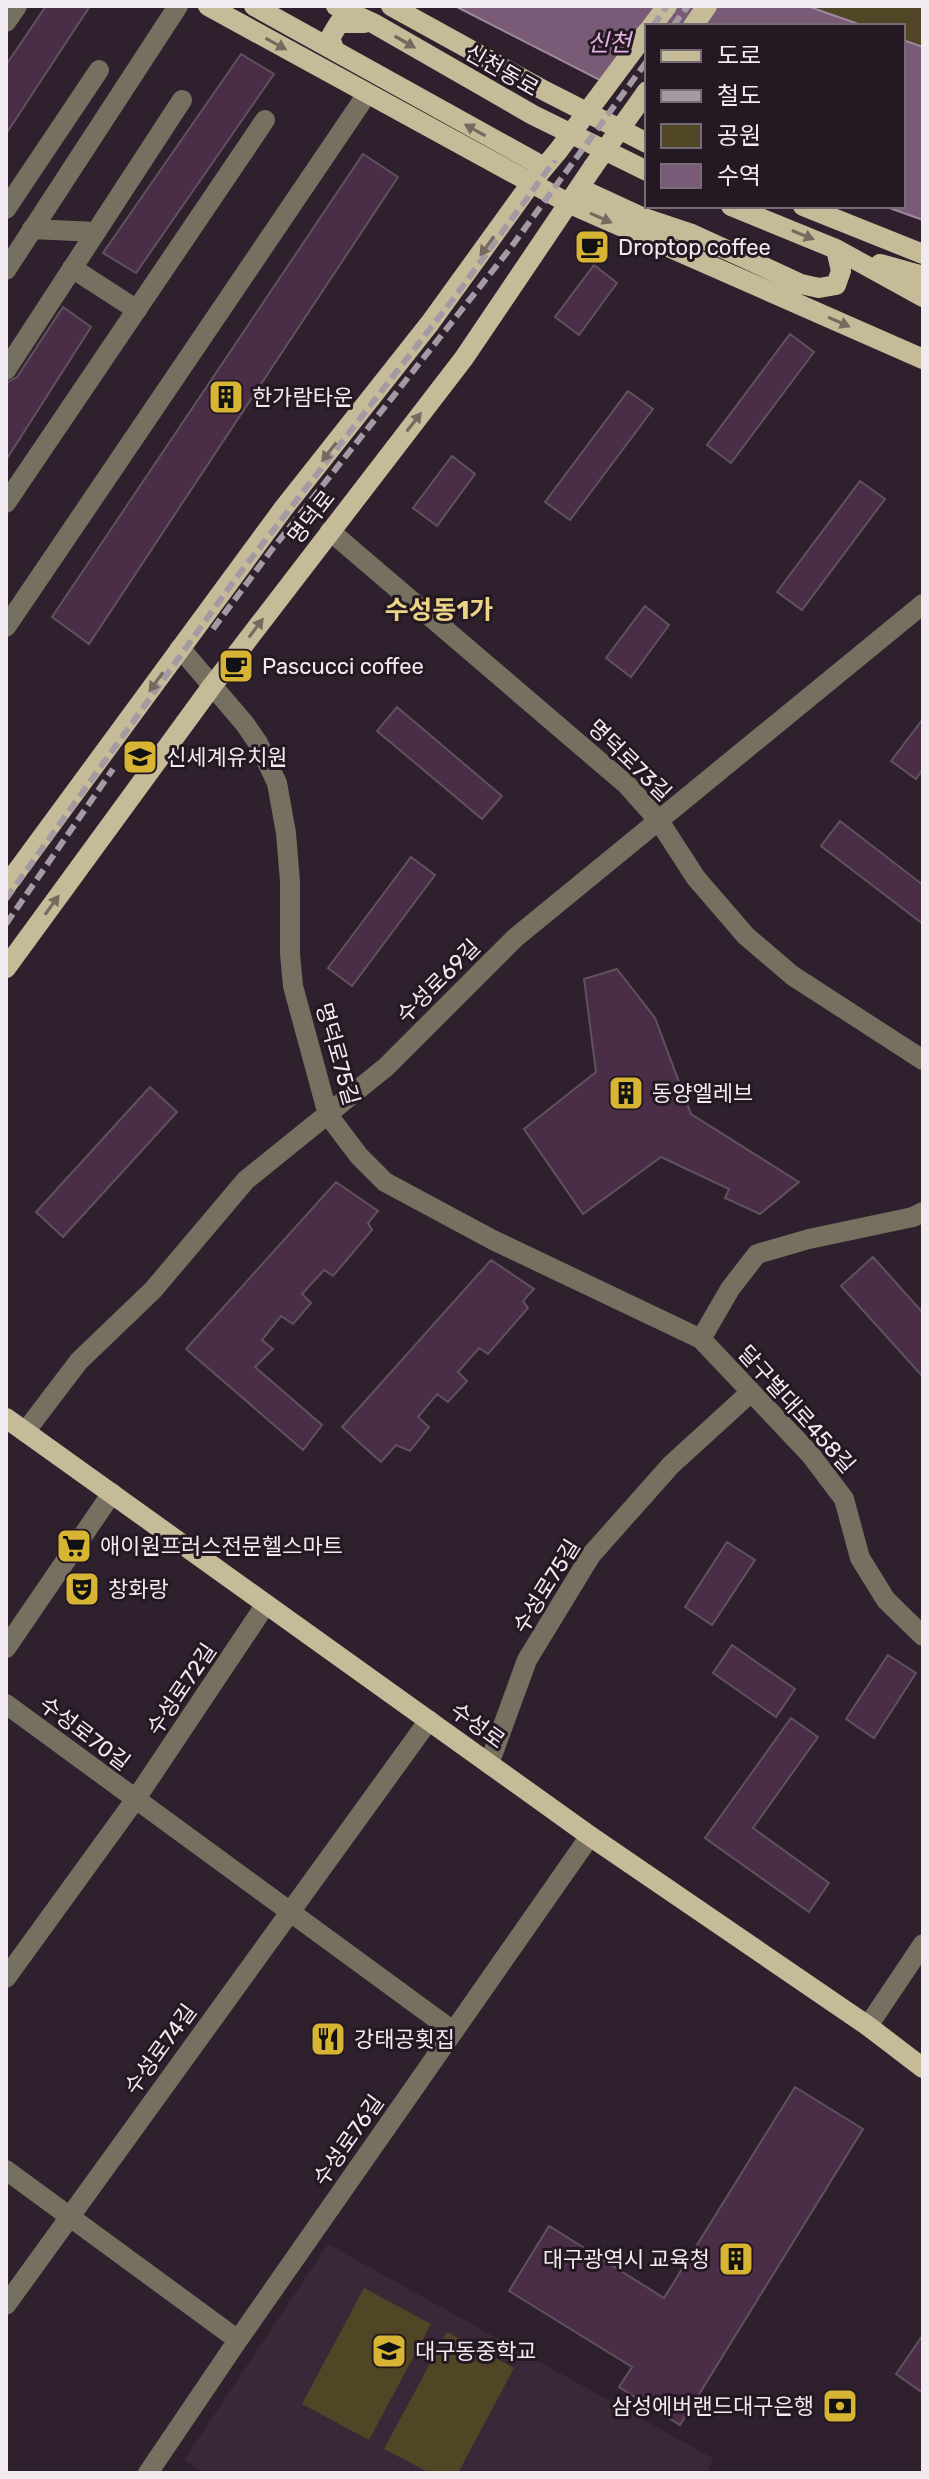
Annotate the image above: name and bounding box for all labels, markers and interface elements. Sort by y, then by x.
legend [645,24,905,208]
water label: 신천 [587,29,634,57]
one-way arrow [394,35,416,49]
one-way arrow [265,37,287,51]
street label: 신천동로 [460,38,544,102]
text: 도로 [717,42,761,70]
text: 철도 [717,82,761,110]
text: 공원 [717,122,761,150]
one-way arrow [464,123,486,137]
text: 수역 [717,162,761,190]
one-way arrow [590,211,613,224]
cafe icon: Droptop coffee [573,228,611,266]
one-way arrow [791,229,815,242]
place label: Droptop coffee [618,234,771,261]
one-way arrow [480,235,495,256]
one-way arrow [828,316,851,329]
building icon: 한가람타운 [207,378,245,416]
place label: 한가람타운 [252,384,353,411]
one-way arrow [406,412,422,432]
one-way arrow [321,442,337,462]
street label: 명덕로 [282,485,341,550]
district label: 수성동1가 [385,595,493,626]
one-way arrow [248,617,264,639]
cafe icon: Pascucci coffee [217,647,255,685]
place label: Pascucci coffee [262,653,424,680]
one-way arrow [148,671,164,692]
street label: 명덕로73길 [582,714,677,807]
school or university icon: 신세계유치원 [121,738,159,776]
place label: 신세계유치원 [166,744,287,771]
one-way arrow [44,894,60,916]
street label: 수성로69길 [391,934,486,1029]
street label: 명덕로75길 [310,1000,365,1108]
building icon: 동양엘레브 [607,1074,645,1112]
place label: 동양엘레브 [652,1080,753,1107]
street label: 달구벌대로458길 [732,1340,861,1479]
supermarket icon: 애이원프러스전문헬스마트 [55,1527,93,1565]
place label: 애이원프러스전문헬스마트 [100,1533,343,1560]
street label: 수성로75길 [507,1534,586,1638]
theatre icon: 창화랑 [63,1570,101,1608]
place label: 창화랑 [108,1576,169,1603]
street label: 수성로72길 [141,1638,222,1740]
street label: 수성로70길 [34,1691,135,1776]
street label: 수성로 [445,1697,510,1754]
street label: 수성로74길 [119,1999,202,2100]
restaurant icon: 강태공횟집 [309,2020,347,2058]
place label: 강태공횟집 [354,2026,455,2053]
street label: 수성로76길 [307,2090,390,2191]
building icon: 대구광역시 교육청 [717,2240,755,2278]
place label: 대구광역시 교육청 [543,2246,710,2273]
school or university icon: 대구동중학교 [370,2332,408,2370]
place label: 대구동중학교 [415,2338,536,2365]
bank icon: 삼성에버랜드대구은행 [821,2387,859,2425]
place label: 삼성에버랜드대구은행 [612,2393,814,2420]

